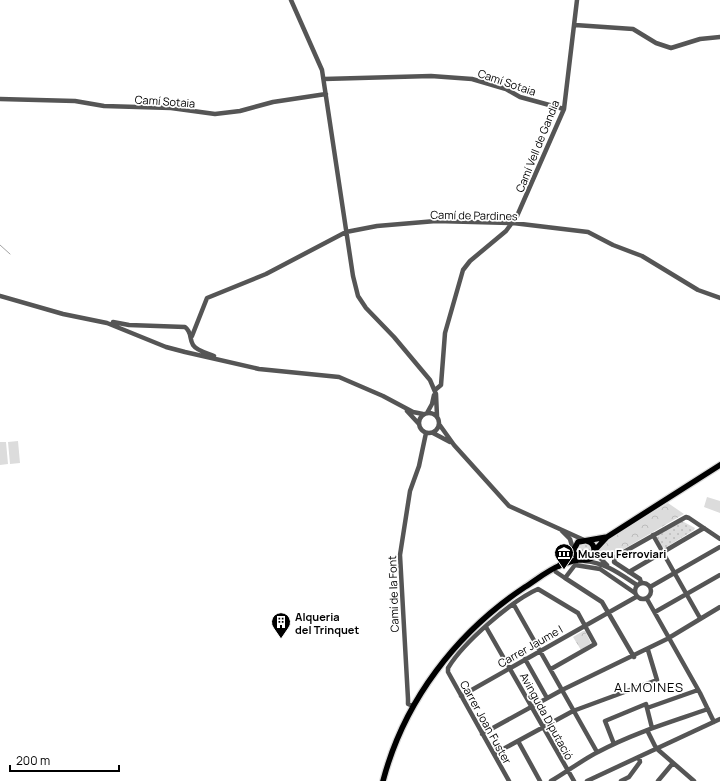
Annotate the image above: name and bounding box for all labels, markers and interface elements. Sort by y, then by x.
street label: Camí Sotaia [476,65,538,99]
street label: Camí Sotaia [134,91,196,111]
street label: Camí Vell de Gandia [512,98,562,194]
street label: Camí de Pardines [430,207,518,223]
museum icon: Museu Ferroviari [553,542,575,570]
place label: Museu Ferroviari [578,546,666,561]
street label: Camí de la Font [384,555,402,633]
place label: Alqueria del Trinquet [295,609,359,637]
building icon: Alqueria del Trinquet [270,611,292,639]
street label: Carrer Jaume I [495,621,565,671]
street label: Avinguda Diputació [517,670,577,763]
street label: Carrer Joan Fuster [457,678,515,766]
district label: ALMOINES [614,678,684,696]
scale bar [10,747,119,773]
text: 200 m [16,752,50,769]

